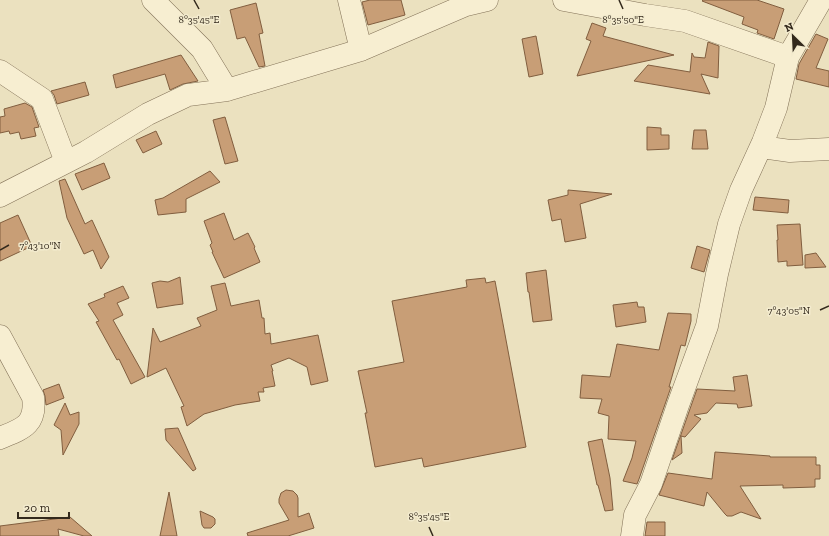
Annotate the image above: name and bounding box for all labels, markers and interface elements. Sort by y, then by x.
text: 8°35'45"E [179,14,220,26]
text: 8°35'50"E [602,14,644,26]
north arrow [773,16,813,56]
text: N [783,19,796,35]
text: 7°43'10"N [19,240,61,252]
text: 7°43'05"N [768,305,811,317]
scale bar [18,494,69,520]
text: 20 m [24,501,51,515]
text: 8°35'45"E [409,511,450,523]

